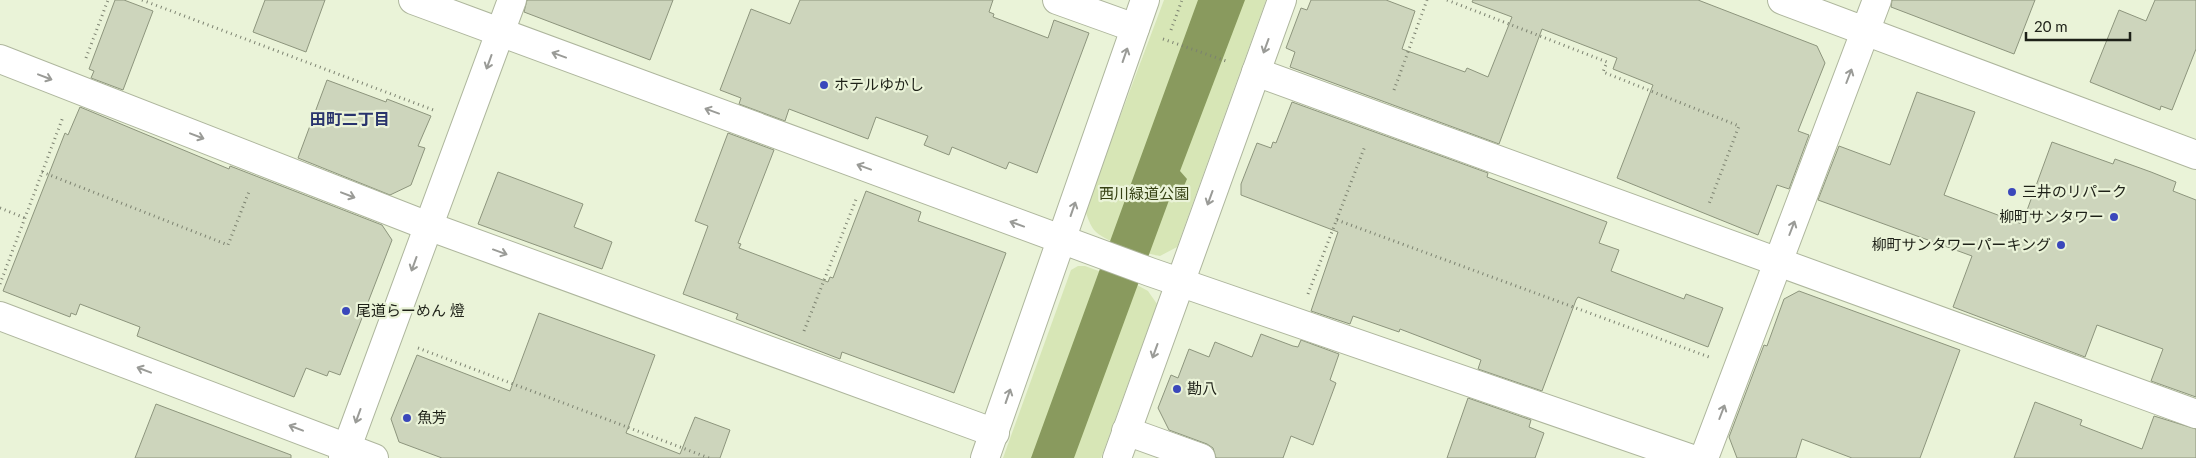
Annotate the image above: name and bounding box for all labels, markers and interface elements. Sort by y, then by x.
scale bar [2026,10,2130,42]
text: 20 m [2034,17,2068,35]
one-way arrow [1261,38,1270,53]
one-way arrow [1121,48,1131,64]
one-way arrow [552,50,568,59]
one-way arrow [484,54,493,69]
one-way arrow [1845,68,1854,84]
one-way arrow [37,73,53,82]
place label: ホテルゆかし [834,75,924,93]
marker: ホテルゆかし [818,79,830,91]
one-way arrow [705,106,720,115]
district label: 田町二丁目 [310,109,390,128]
one-way arrow [189,132,204,141]
one-way arrow [857,162,872,171]
place label: 三井のリパーク [2022,182,2127,200]
park label: 西川緑道公園 [1099,184,1189,202]
marker: 三井のリパーク [2006,186,2018,198]
one-way arrow [1205,190,1214,206]
one-way arrow [340,191,355,200]
one-way arrow [1069,202,1078,217]
place label: 柳町サンタワー [1999,207,2104,225]
marker: 柳町サンタワー [2108,211,2120,223]
one-way arrow [1009,219,1025,228]
one-way arrow [1788,221,1797,236]
place label: 柳町サンタワーパーキング [1872,235,2051,253]
marker: 柳町サンタワーパーキング [2055,239,2067,251]
one-way arrow [492,248,508,257]
one-way arrow [409,256,418,271]
place label: 尾道らーめん 燈 [356,301,465,319]
marker: 尾道らーめん 燈 [340,305,352,317]
one-way arrow [1150,343,1159,358]
one-way arrow [137,365,152,374]
place label: 勘八 [1187,379,1217,397]
marker: 勘八 [1171,383,1183,395]
one-way arrow [1004,388,1013,404]
one-way arrow [1718,405,1727,420]
one-way arrow [353,408,362,423]
place label: 魚芳 [417,408,447,426]
marker: 魚芳 [401,412,413,424]
one-way arrow [289,423,305,432]

